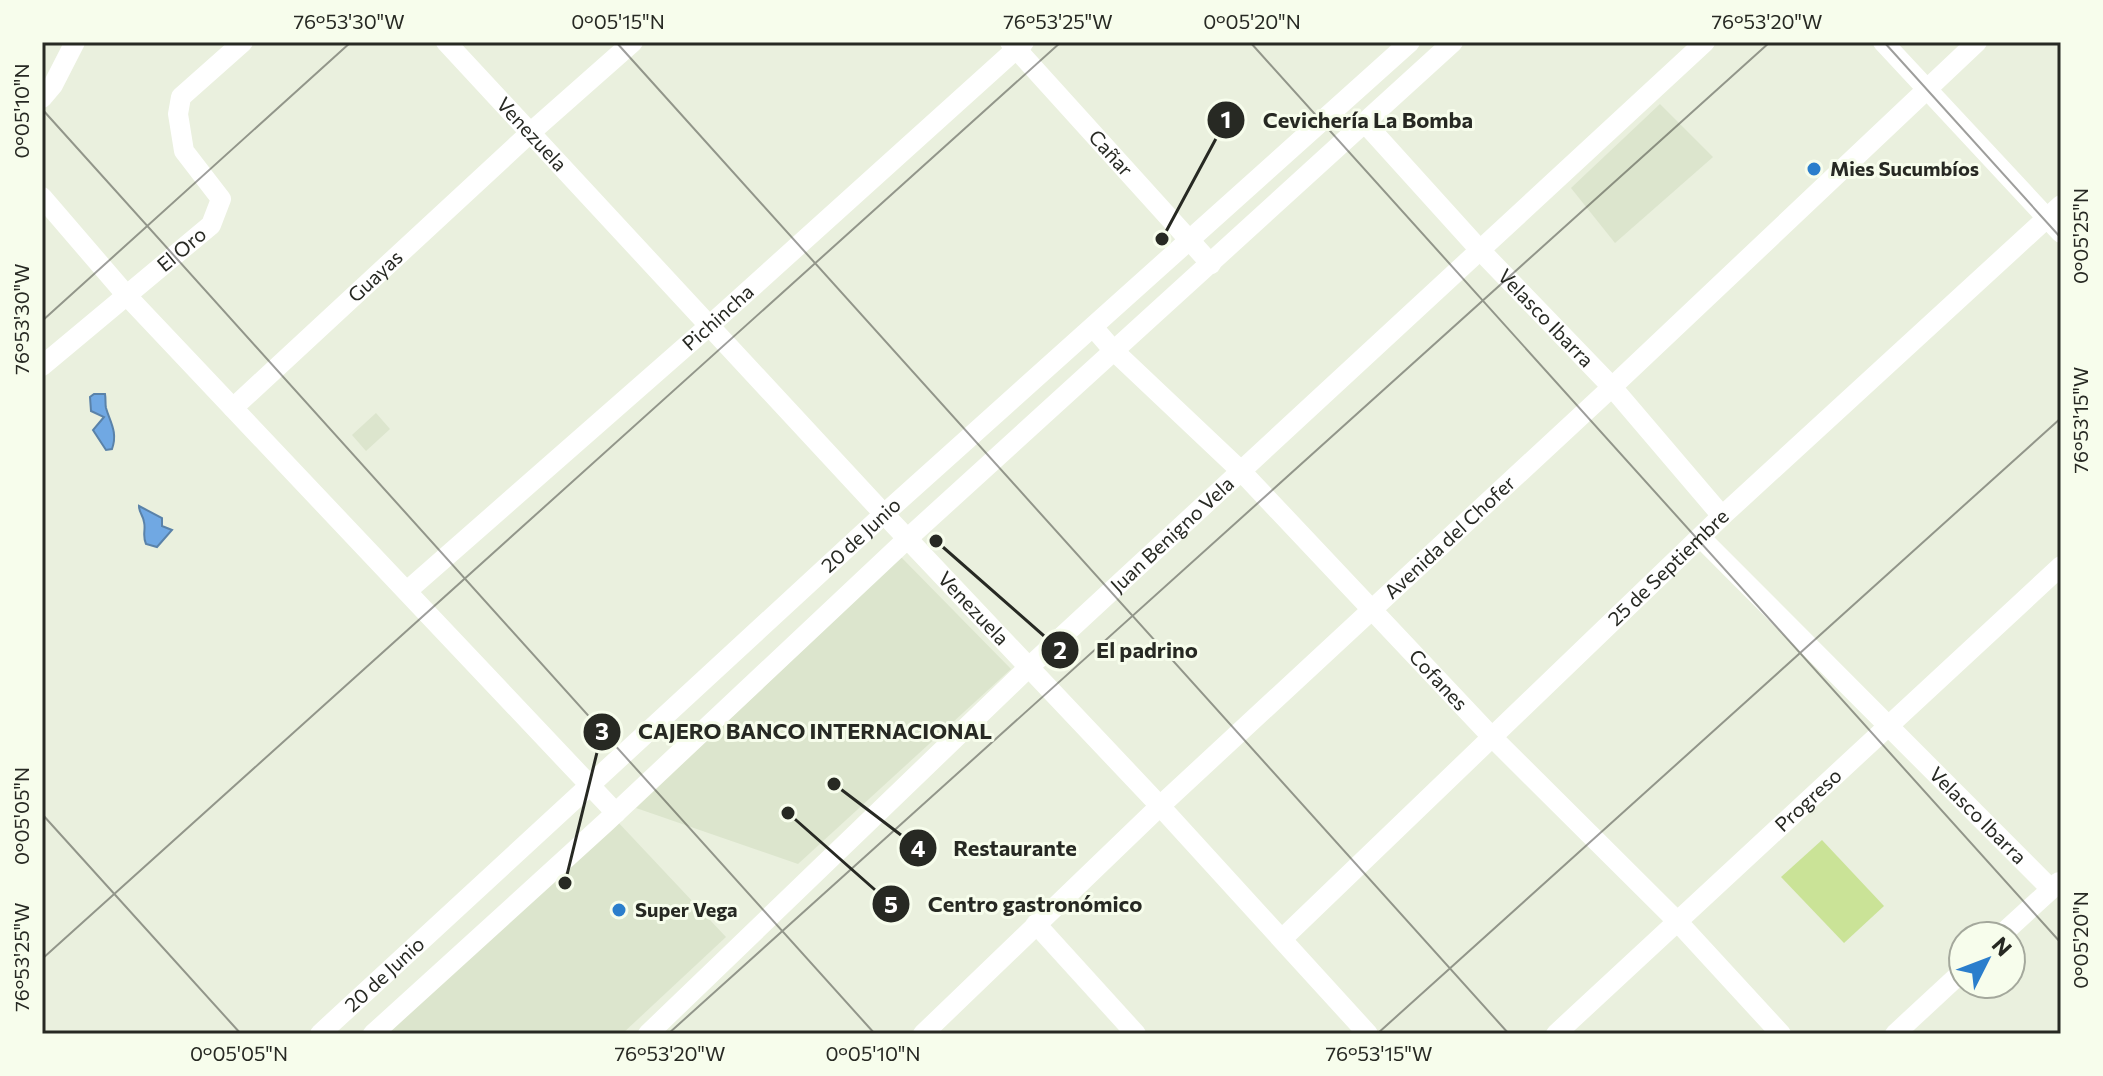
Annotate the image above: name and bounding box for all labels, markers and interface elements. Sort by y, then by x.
text: 76°53'30"W [293,9,405,33]
text: 0°05'15"N [571,9,665,33]
text: 76°53'25"W [1003,9,1113,33]
text: 0°05'20"N [1203,9,1301,33]
text: 76°53'20"W [1712,9,1822,33]
text: 0°05'10"N [9,63,33,159]
street label: Venezuela [492,92,573,176]
callout: Cevichería La Bomba [1206,97,1489,143]
text: 1 [1221,104,1231,133]
text: Cevichería La Bomba [1263,106,1473,133]
street label: Cañar [1084,124,1138,181]
place label: Mies Sucumbíos [1830,156,1979,180]
marker: Mies Sucumbíos [1805,160,1823,178]
text: 0°05'25"N [2068,188,2092,284]
street label: El Oro [152,221,211,276]
street label: Guayas [342,244,407,307]
text: 76°53'30"W [9,263,33,375]
street label: Velasco Ibarra [1494,263,1599,372]
street label: Pichincha [677,279,758,355]
text: 76°53'15"W [2068,367,2092,473]
street label: Avenida del Chofer [1379,470,1520,603]
street label: Juan Benigno Vela [1105,471,1238,597]
street label: 20 de Junio [816,492,905,577]
street label: 25 de Septiembre [1603,503,1733,630]
street label: Venezuela [934,566,1014,650]
callout: El padrino [1040,627,1214,673]
text: 2 [1053,635,1067,664]
text: El padrino [1096,636,1198,663]
street label: Cofanes [1405,644,1473,715]
callout: CAJERO BANCO INTERNACIONAL [582,709,1008,755]
text: 3 [595,716,609,745]
text: CAJERO BANCO INTERNACIONAL [638,717,992,744]
street label: Velasco Ibarra [1925,761,2032,868]
street label: Progreso [1769,763,1846,836]
text: 0°05'05"N [9,767,33,865]
callout: Restaurante [898,825,1093,871]
text: 4 [911,833,926,862]
text: Restaurante [953,834,1077,861]
callout: Centro gastronómico [871,881,1158,927]
text: 5 [884,889,898,918]
text: Centro gastronómico [928,890,1142,917]
text: 0°05'20"N [2068,891,2092,989]
place label: Super Vega [635,897,738,921]
marker: Super Vega [610,901,628,919]
text: 76°53'25"W [9,902,33,1012]
north arrow [1947,920,2027,1000]
street label: 20 de Junio [339,931,429,1016]
text: N [1987,931,2018,961]
text: 0°05'05"N [190,1041,288,1065]
text: 76°53'20"W [615,1041,725,1065]
text: 0°05'10"N [825,1041,921,1065]
text: 76°53'15"W [1326,1041,1432,1065]

